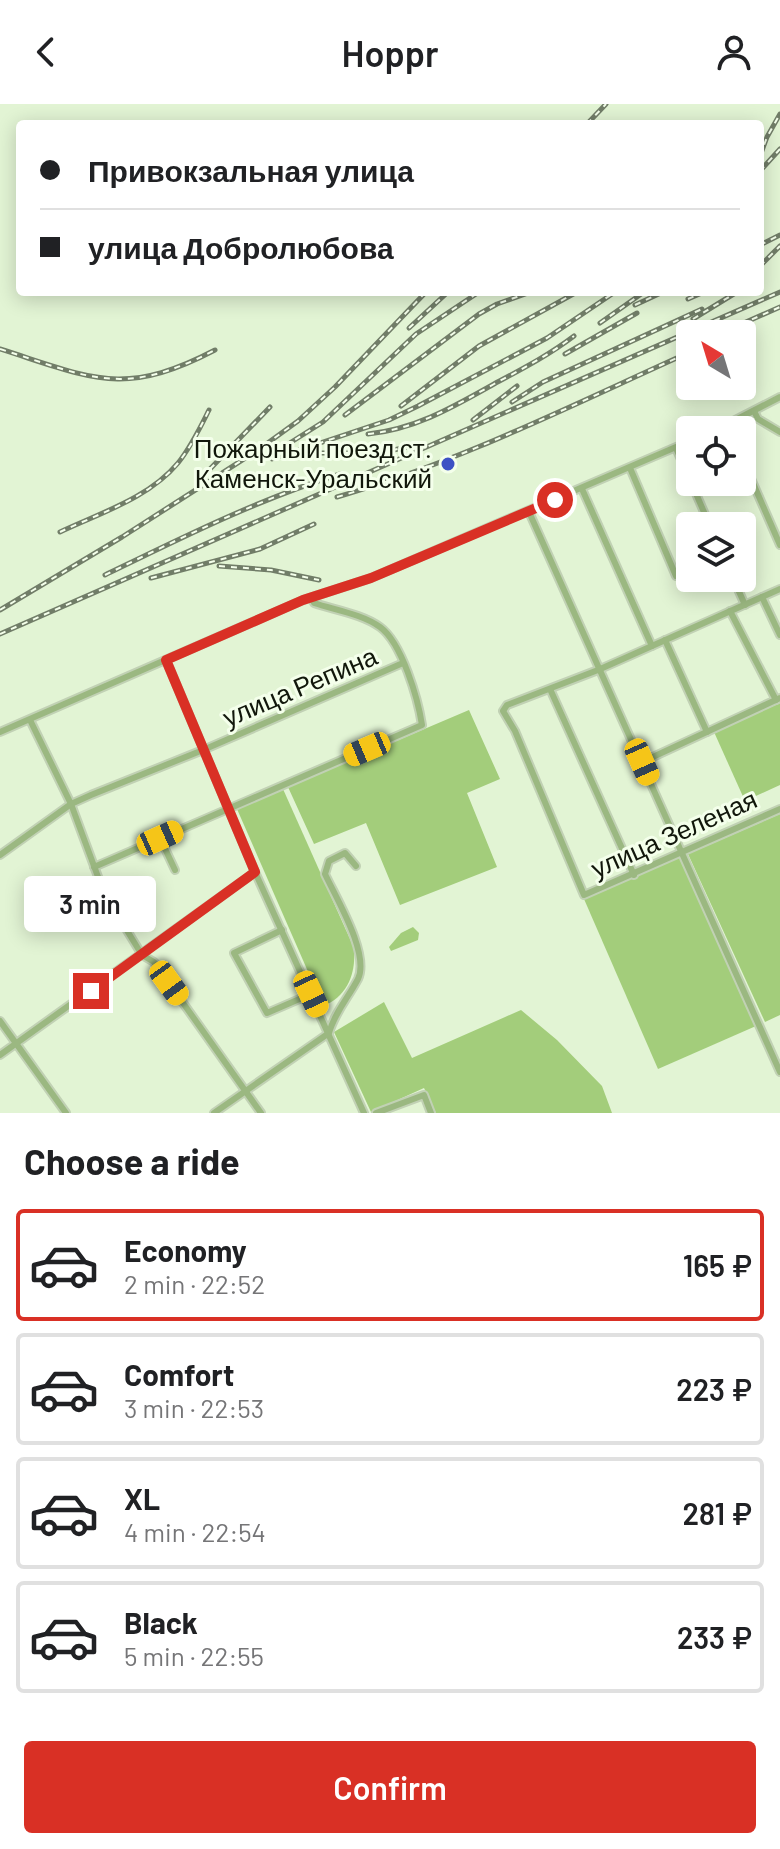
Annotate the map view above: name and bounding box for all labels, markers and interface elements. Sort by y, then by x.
icon: back [24,30,68,74]
icon: person [712,30,756,74]
text: Hoppr [341,31,439,74]
text: Привокзальная улица [88,152,414,188]
text: улица Добролюбова [88,229,394,265]
north arrow [676,320,756,400]
map controls [676,320,756,592]
button: locate [676,416,756,496]
place label: Пожарный поезд ст. Каменск-Уральский [194,432,432,493]
marker: Пожарный поезд ст. Каменск-Уральский [439,455,457,473]
route start [537,482,573,518]
button: layers [676,512,756,592]
street label: улица Репина [218,639,382,732]
car [340,729,394,769]
car [621,735,663,789]
street label: улица Зеленая [586,782,761,883]
car [133,817,187,859]
callout: 3 min [25,875,157,931]
text: 3 min [59,888,121,919]
car [145,957,193,1009]
car [290,967,332,1021]
route end [73,973,109,1009]
text: Choose a ride [24,1139,240,1182]
icon: car [28,1229,100,1301]
text: Economy [124,1232,247,1268]
text: 165 ₽ [683,1247,752,1283]
text: 2 min · 22:52 [124,1268,265,1299]
icon: car [28,1353,100,1425]
text: Comfort [124,1356,234,1392]
text: 223 ₽ [676,1371,752,1407]
text: 3 min · 22:53 [124,1392,264,1423]
icon: car [28,1477,100,1549]
text: XL [124,1480,160,1516]
text: 281 ₽ [682,1495,752,1531]
text: 4 min · 22:54 [124,1516,266,1547]
icon: car [28,1601,100,1673]
text: Black [124,1604,198,1640]
text: 233 ₽ [677,1619,752,1655]
text: 5 min · 22:55 [124,1640,264,1671]
button: Confirm [24,1741,756,1833]

